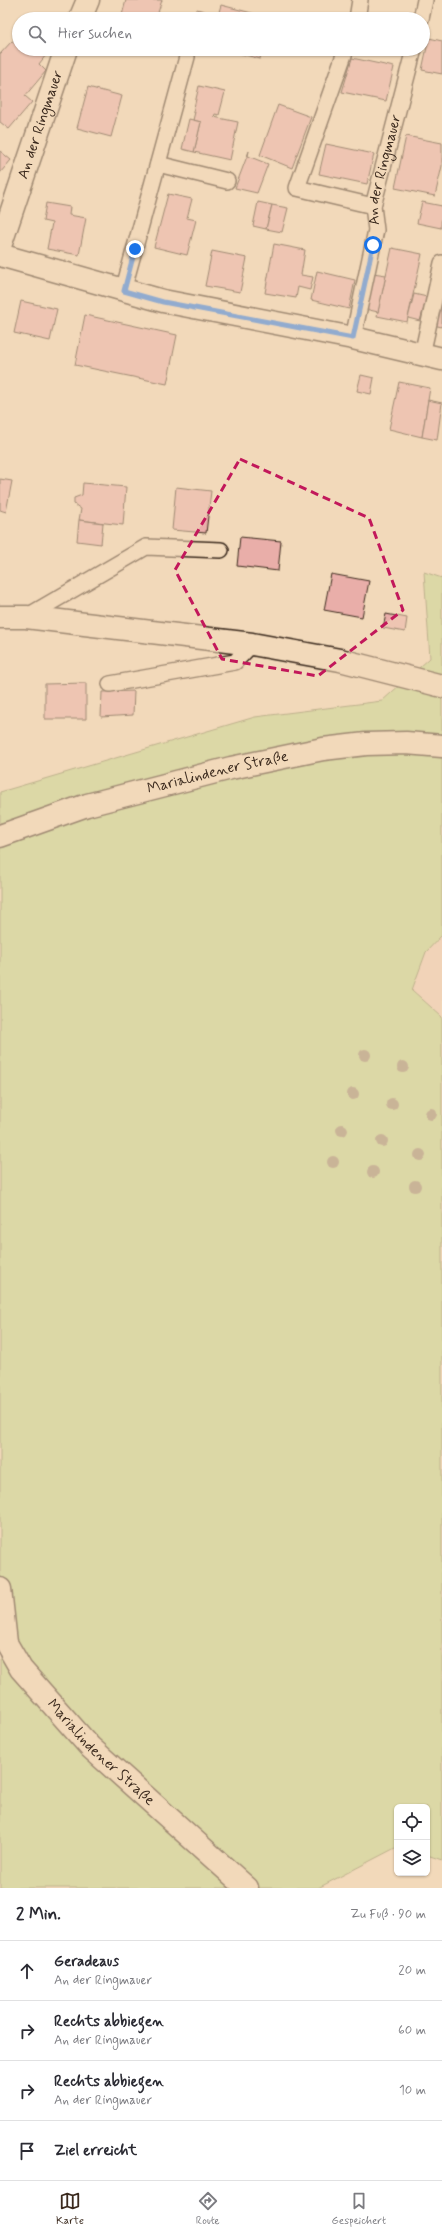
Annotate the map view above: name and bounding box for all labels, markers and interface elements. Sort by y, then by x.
search box [12,12,430,56]
icon: search [26,23,48,45]
text: Hier suchen [58,24,132,44]
street label: An der Ringmauer [13,68,68,182]
street label: An der Ringmauer [363,112,406,226]
route start [364,236,382,254]
route end [126,240,144,258]
street label: Marialindener Straße [145,746,290,799]
street label: Marialindener Straße [42,1695,159,1810]
map controls [394,1804,430,1876]
button: locate [394,1804,430,1840]
button: layers [394,1840,430,1876]
text: 2 Min. [16,1903,61,1925]
text: Zu Fuß · 90 m [350,1906,426,1923]
text: Geradeaus [54,1952,119,1972]
icon: ahead [16,1960,38,1982]
text: 20 m [398,1962,426,1979]
text: An der Ringmauer [54,1972,152,1989]
text: Rechts abbiegen [54,2012,164,2032]
icon: right [16,2020,38,2042]
text: 60 m [398,2022,426,2039]
text: An der Ringmauer [54,2032,152,2049]
text: Rechts abbiegen [54,2072,164,2092]
icon: right [16,2080,38,2102]
text: 10 m [399,2082,426,2099]
text: An der Ringmauer [54,2092,152,2109]
icon: arrive [16,2140,38,2162]
text: Ziel erreicht [54,2141,137,2161]
tab: Karte [56,2190,84,2228]
tab: Route [196,2190,220,2228]
tab: Gespeichert [332,2190,386,2228]

